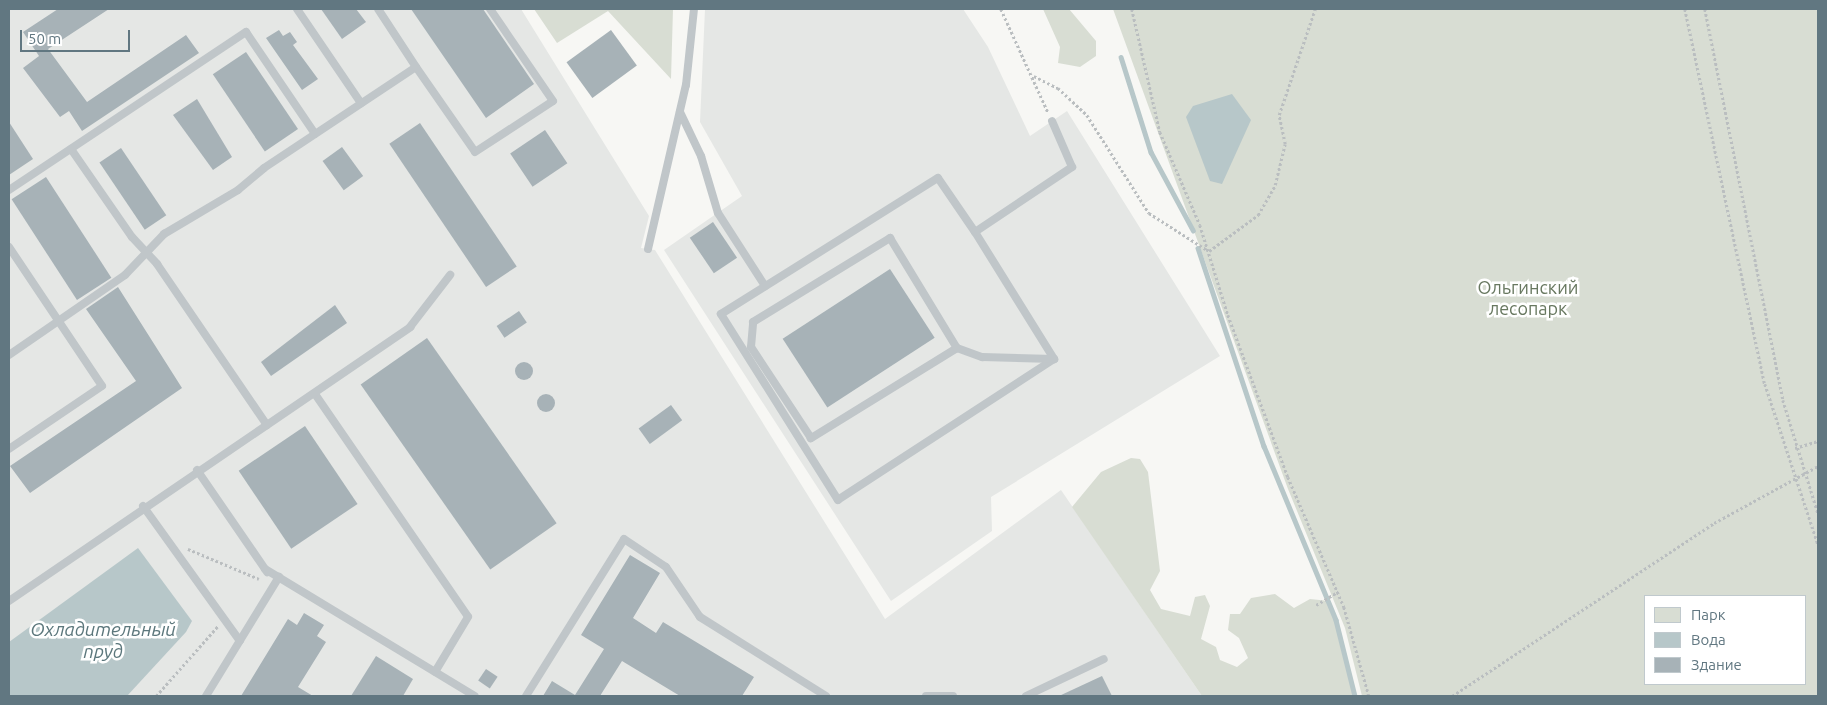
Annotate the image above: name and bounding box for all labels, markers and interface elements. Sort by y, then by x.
scale bar [22,20,132,52]
text: 50 m [28,30,61,47]
park label: Ольгинский лесопарк [1478,277,1578,320]
legend [1644,595,1807,685]
text: Парк [1691,606,1726,623]
water label: Охладительный пруд [30,619,176,663]
text: Вода [1691,631,1726,648]
text: Здание [1691,656,1742,673]

